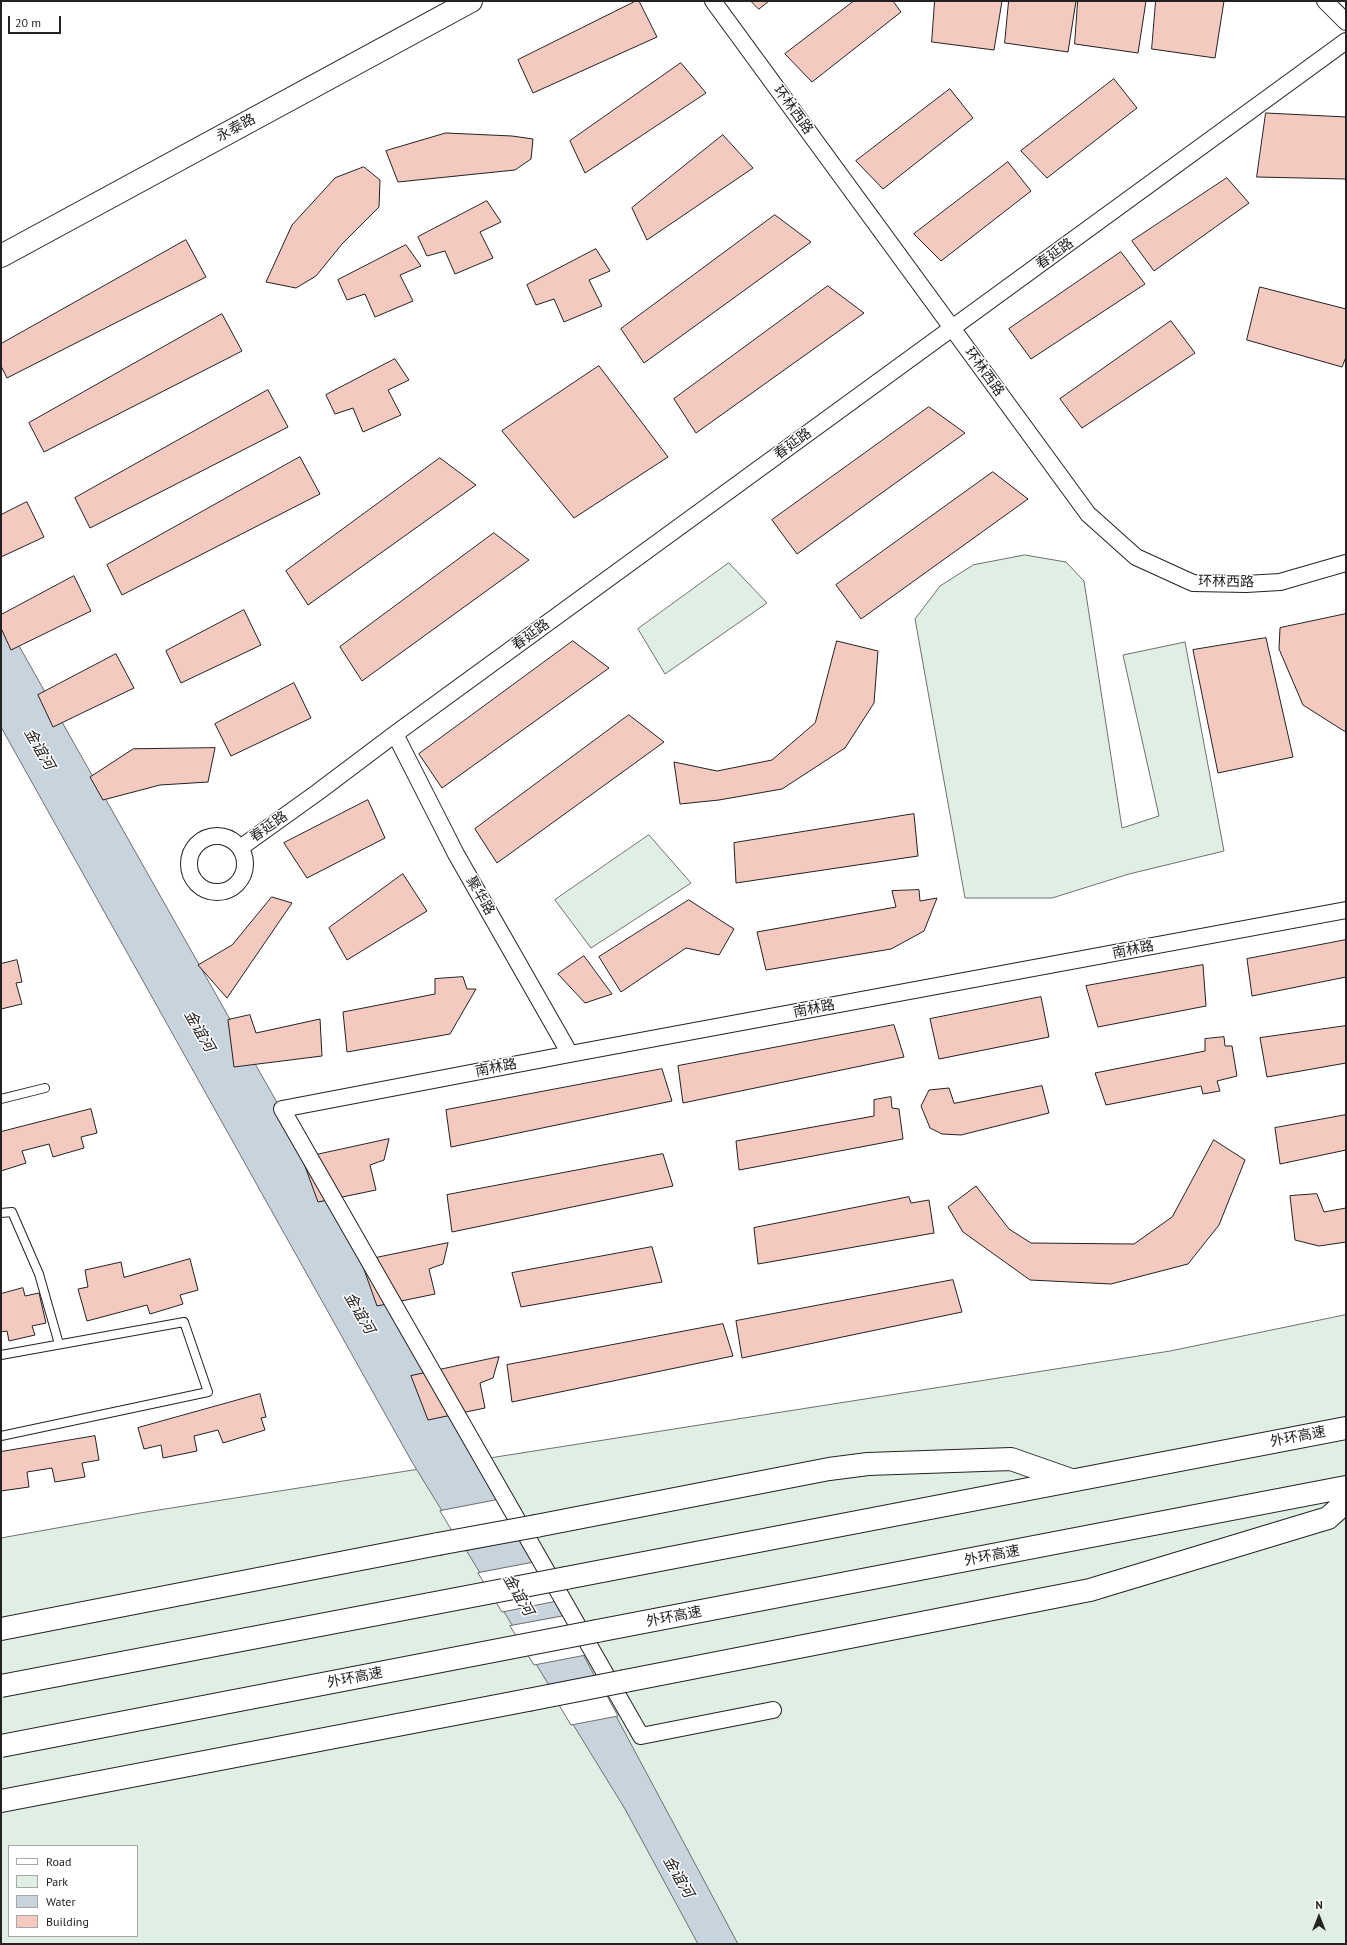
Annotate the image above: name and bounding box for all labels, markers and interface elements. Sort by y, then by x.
scale bar [10,8,63,34]
text: 20 m [15,15,41,30]
street label: 环林西路 [770,82,816,138]
street label: 永泰路 [214,111,258,145]
street label: 春延路 [1033,235,1077,273]
street label: 环林西路 [961,344,1007,400]
street label: 春延路 [771,425,815,463]
street label: 环林西路 [1198,573,1254,591]
street label: 春延路 [509,616,553,654]
water label: 金谊河 [20,725,58,773]
street label: 春延路 [247,808,291,846]
street label: 聚华路 [462,874,498,918]
street label: 南林路 [1111,938,1155,962]
street label: 南林路 [792,997,836,1021]
water label: 金谊河 [180,1007,218,1055]
street label: 南林路 [474,1056,518,1080]
water label: 金谊河 [340,1289,378,1337]
street label: 外环高速 [1269,1423,1327,1451]
street label: 外环高速 [963,1542,1021,1570]
water label: 金谊河 [499,1571,537,1619]
street label: 外环高速 [645,1603,703,1631]
street label: 外环高速 [326,1664,384,1692]
legend [8,1845,138,1937]
water label: 金谊河 [659,1853,697,1901]
text: Road [46,1854,71,1869]
text: Park [46,1874,68,1889]
text: Water [46,1894,76,1909]
north arrow [1299,1897,1339,1937]
text: N [1315,1898,1323,1912]
text: Building [46,1914,89,1929]

